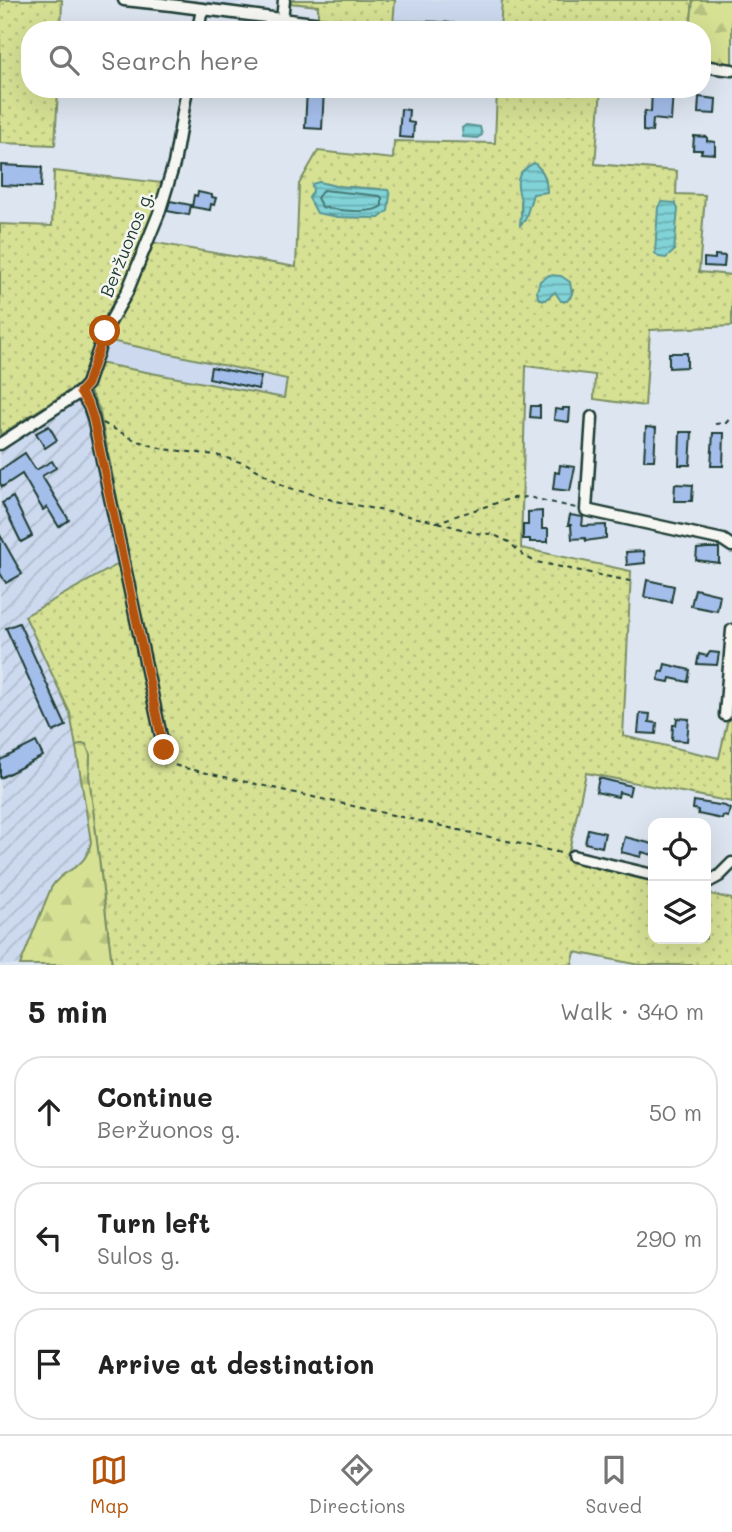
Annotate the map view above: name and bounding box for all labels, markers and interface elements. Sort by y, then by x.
search box [21,21,711,98]
icon: search [45,41,83,79]
text: Search here [101,43,259,77]
street label: Beržuonos g. [94,187,158,300]
route start [89,315,120,346]
route end [148,734,179,765]
map controls [648,818,711,944]
button: locate [648,818,711,881]
button: layers [648,881,711,944]
text: 5 min [28,991,108,1031]
text: Walk · 340 m [560,996,704,1026]
text: Continue [97,1080,213,1114]
icon: ahead [30,1093,68,1131]
text: 50 m [649,1097,702,1127]
text: Beržuonos g. [97,1114,241,1144]
text: Turn left [97,1206,210,1240]
icon: left [30,1219,68,1257]
text: 290 m [636,1223,702,1253]
text: Sulos g. [97,1240,181,1270]
icon: arrive [30,1345,68,1383]
text: Arrive at destination [97,1347,374,1381]
tab: Map [90,1451,129,1518]
tab: Directions [309,1451,405,1518]
tab: Saved [586,1451,642,1518]

